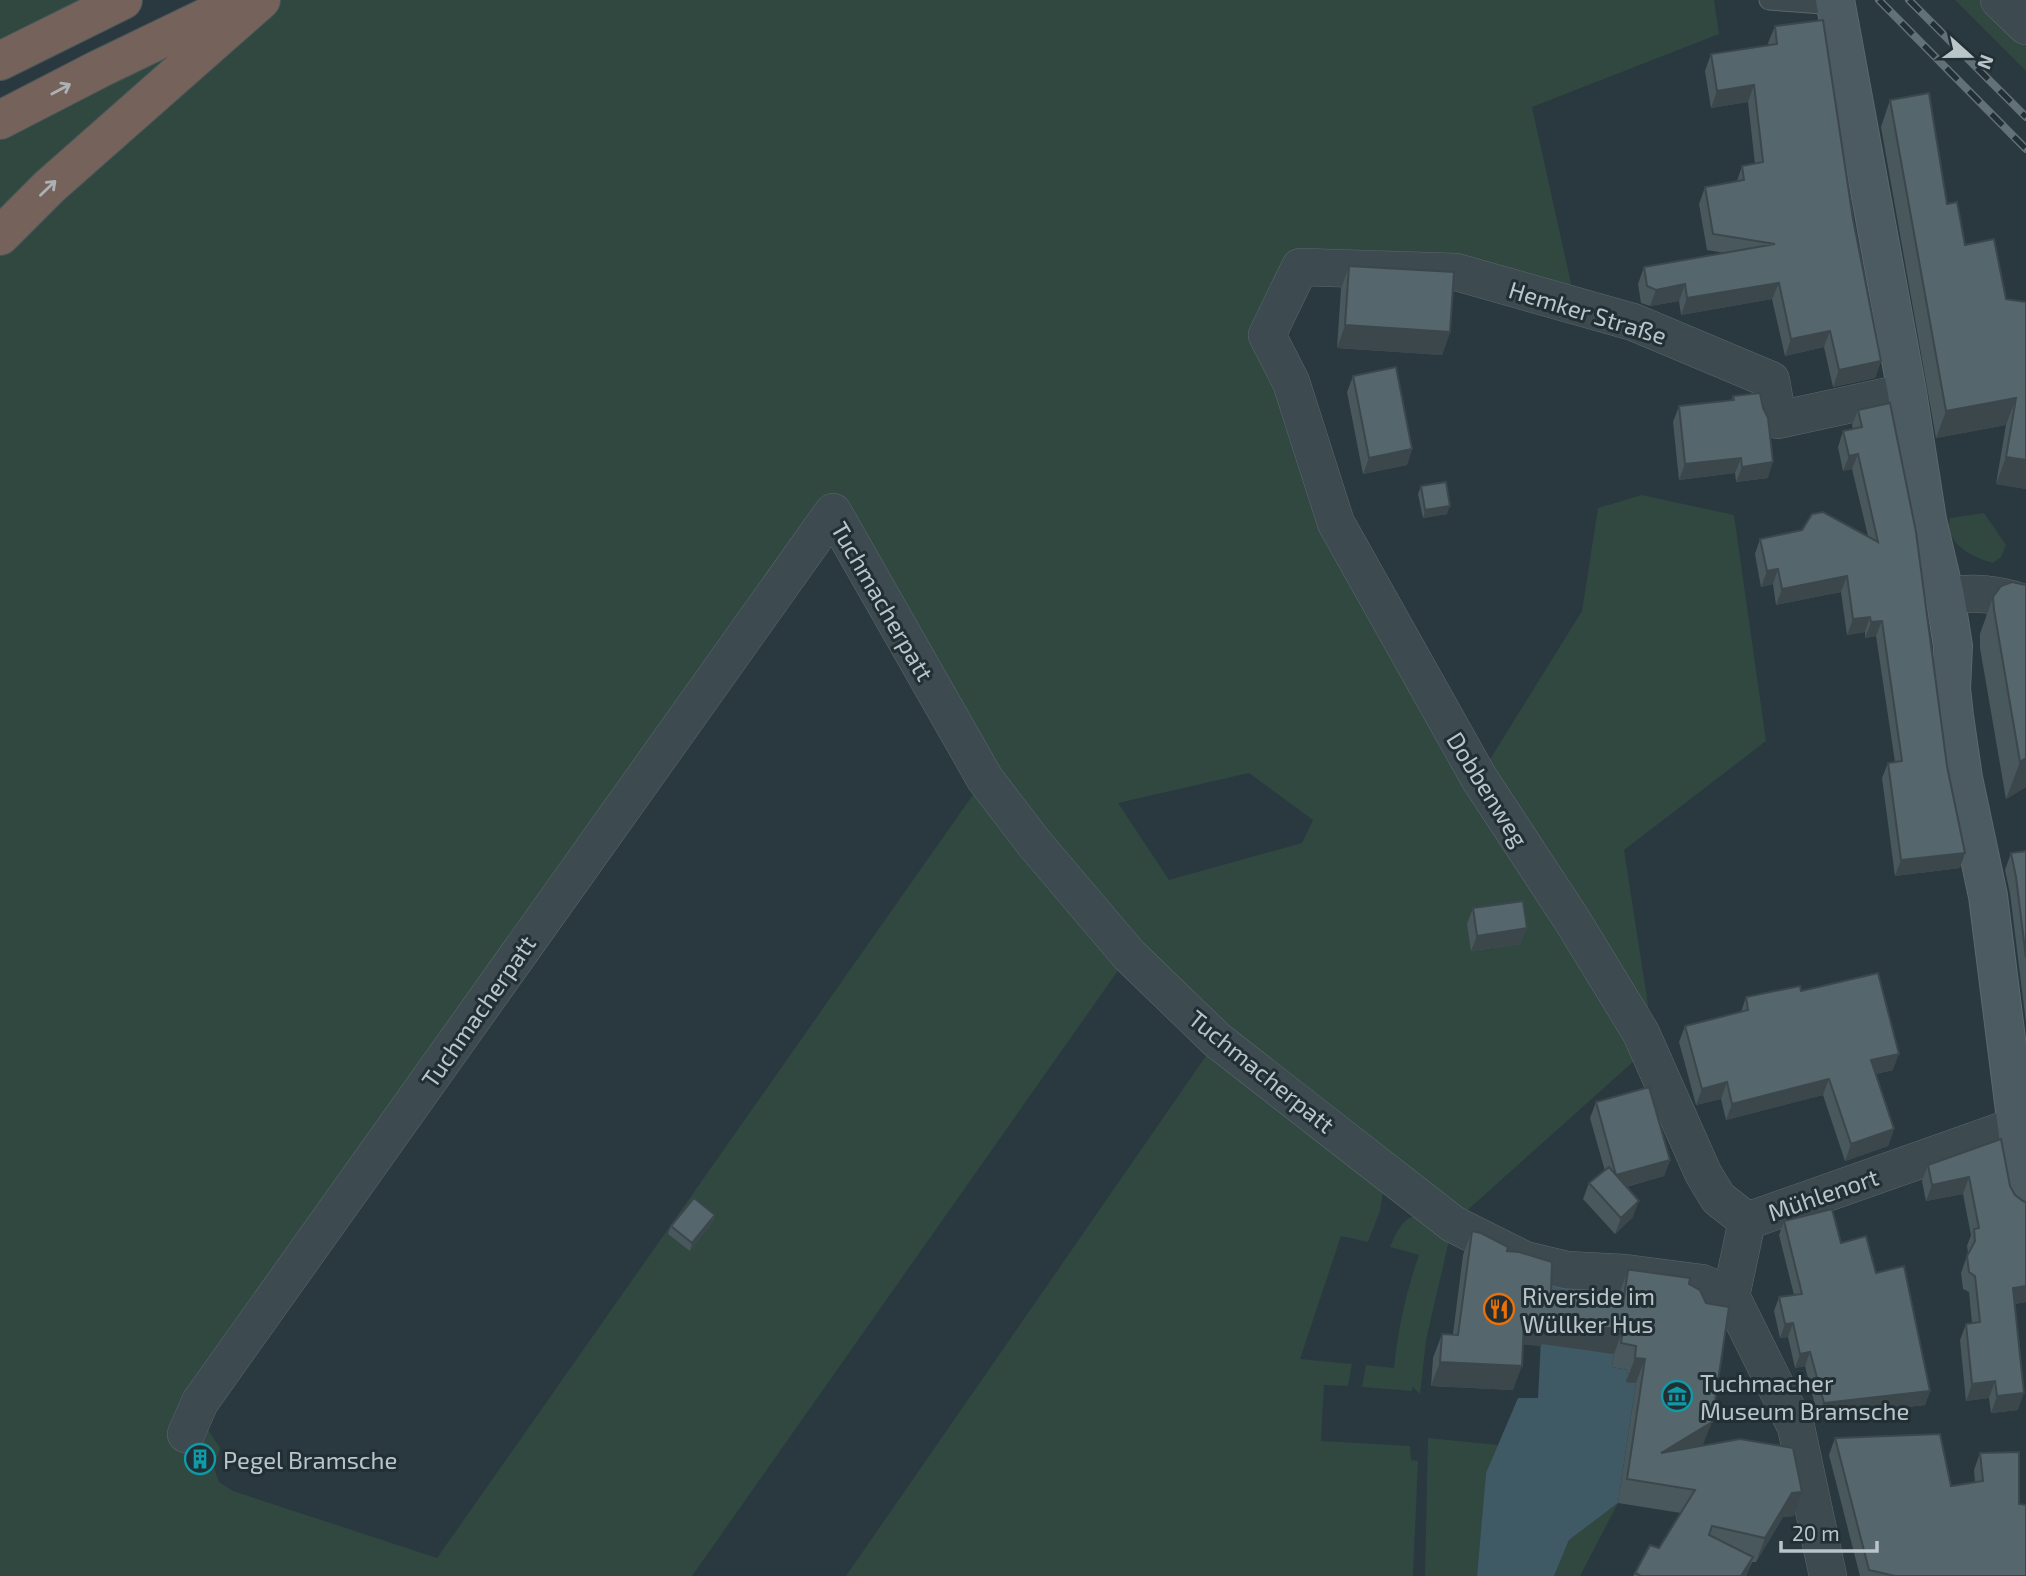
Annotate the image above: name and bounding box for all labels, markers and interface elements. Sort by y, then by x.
north arrow [1935,21,2005,91]
text: N [1973,52,2000,73]
one-way arrow [50,82,70,96]
one-way arrow [39,180,56,197]
street label: Hemker Straße [1506,274,1670,350]
street label: Tuchmacherpatt [826,516,940,686]
street label: Dobbenweg [1441,726,1535,852]
street label: Tuchmacherpatt [415,929,541,1093]
street label: Tuchmacherpatt [1183,1003,1341,1139]
street label: Mühlenort [1764,1162,1882,1226]
place label: Riverside im Wüllker Hus [1522,1281,1655,1338]
restaurant icon: Riverside im Wüllker Hus [1482,1292,1516,1326]
place label: Tuchmacher Museum Bramsche [1700,1368,1909,1425]
museum icon: Tuchmacher Museum Bramsche [1660,1379,1694,1413]
building icon: Pegel Bramsche [183,1442,217,1476]
place label: Pegel Bramsche [223,1445,397,1474]
scale bar [1781,1510,1877,1554]
text: 20 m [1792,1520,1840,1545]

